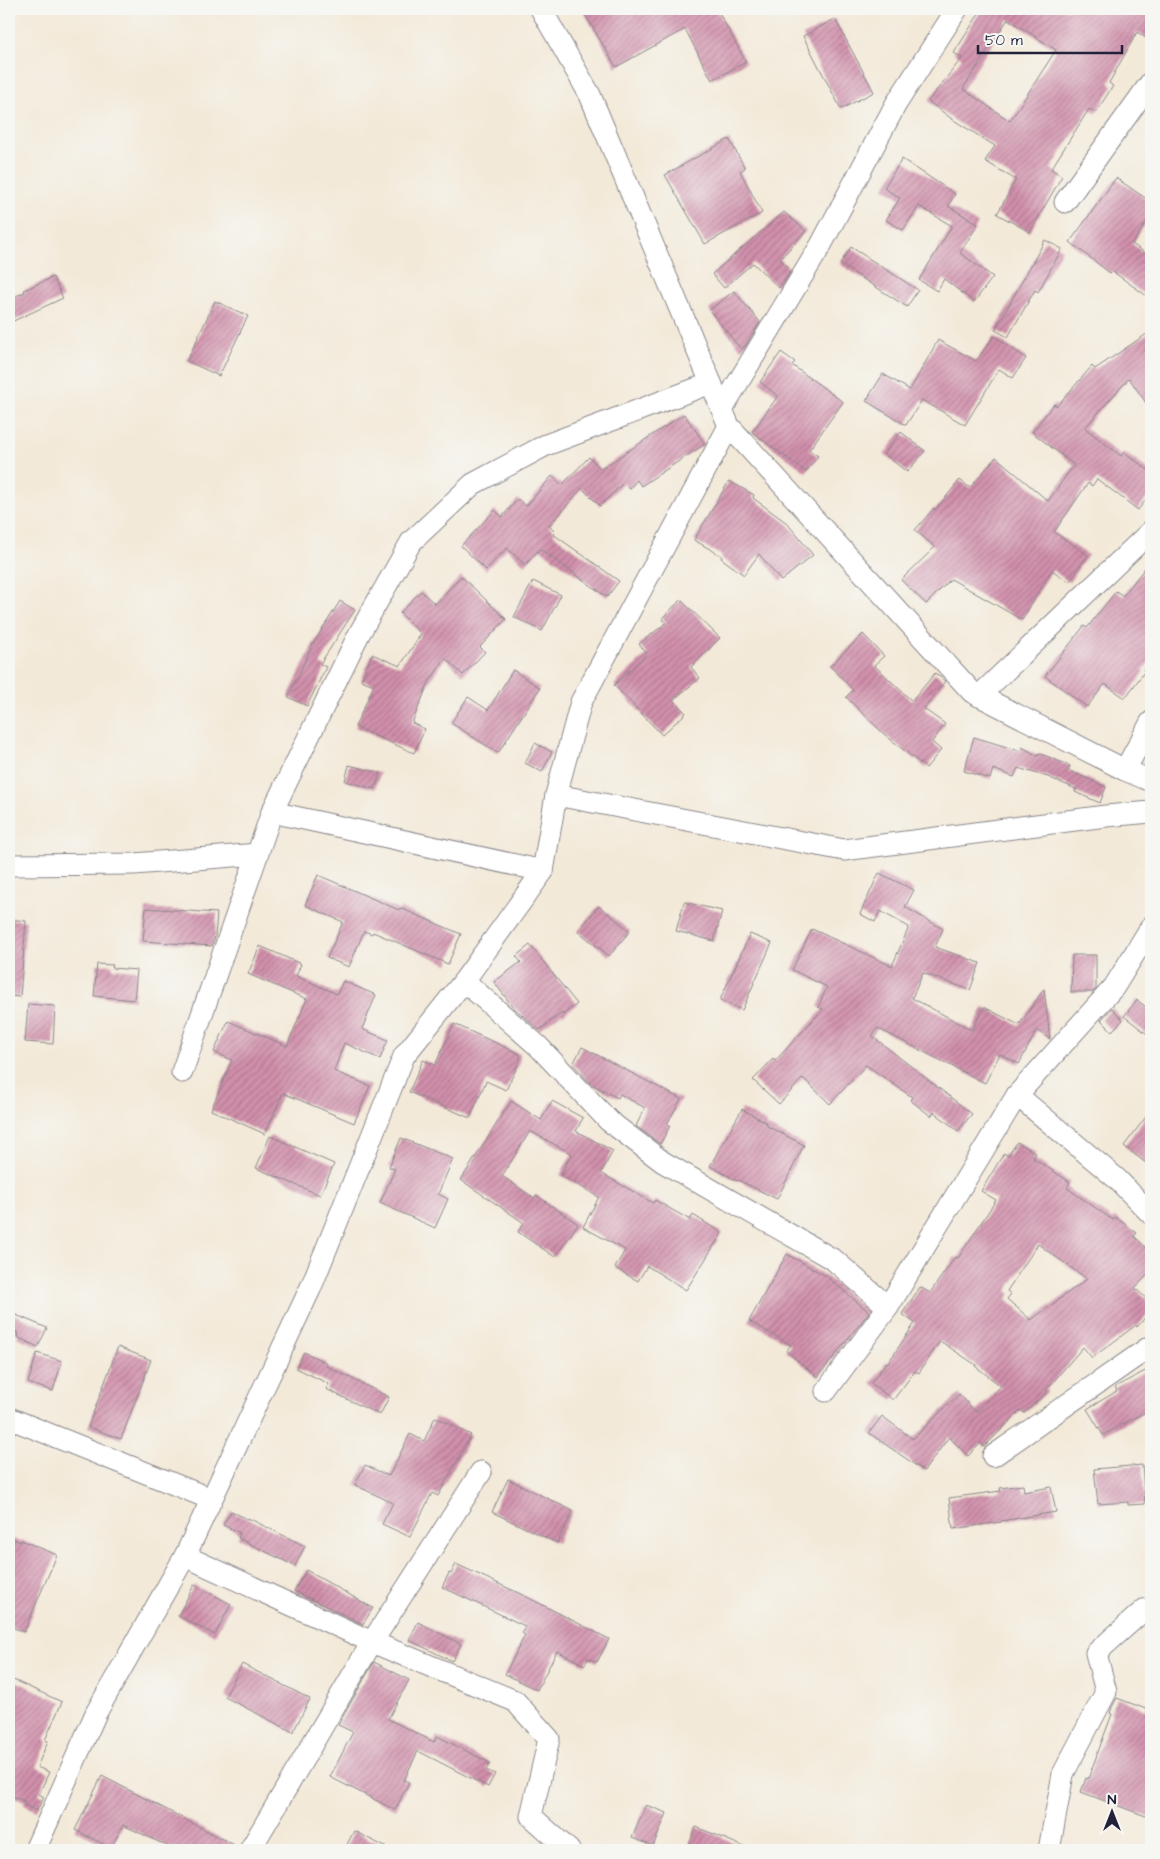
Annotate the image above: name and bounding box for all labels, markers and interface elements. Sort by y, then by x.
scale bar [978,22,1121,54]
text: 50 m [985,30,1023,51]
north arrow [1088,1786,1138,1836]
text: N [1108,1790,1117,1810]

